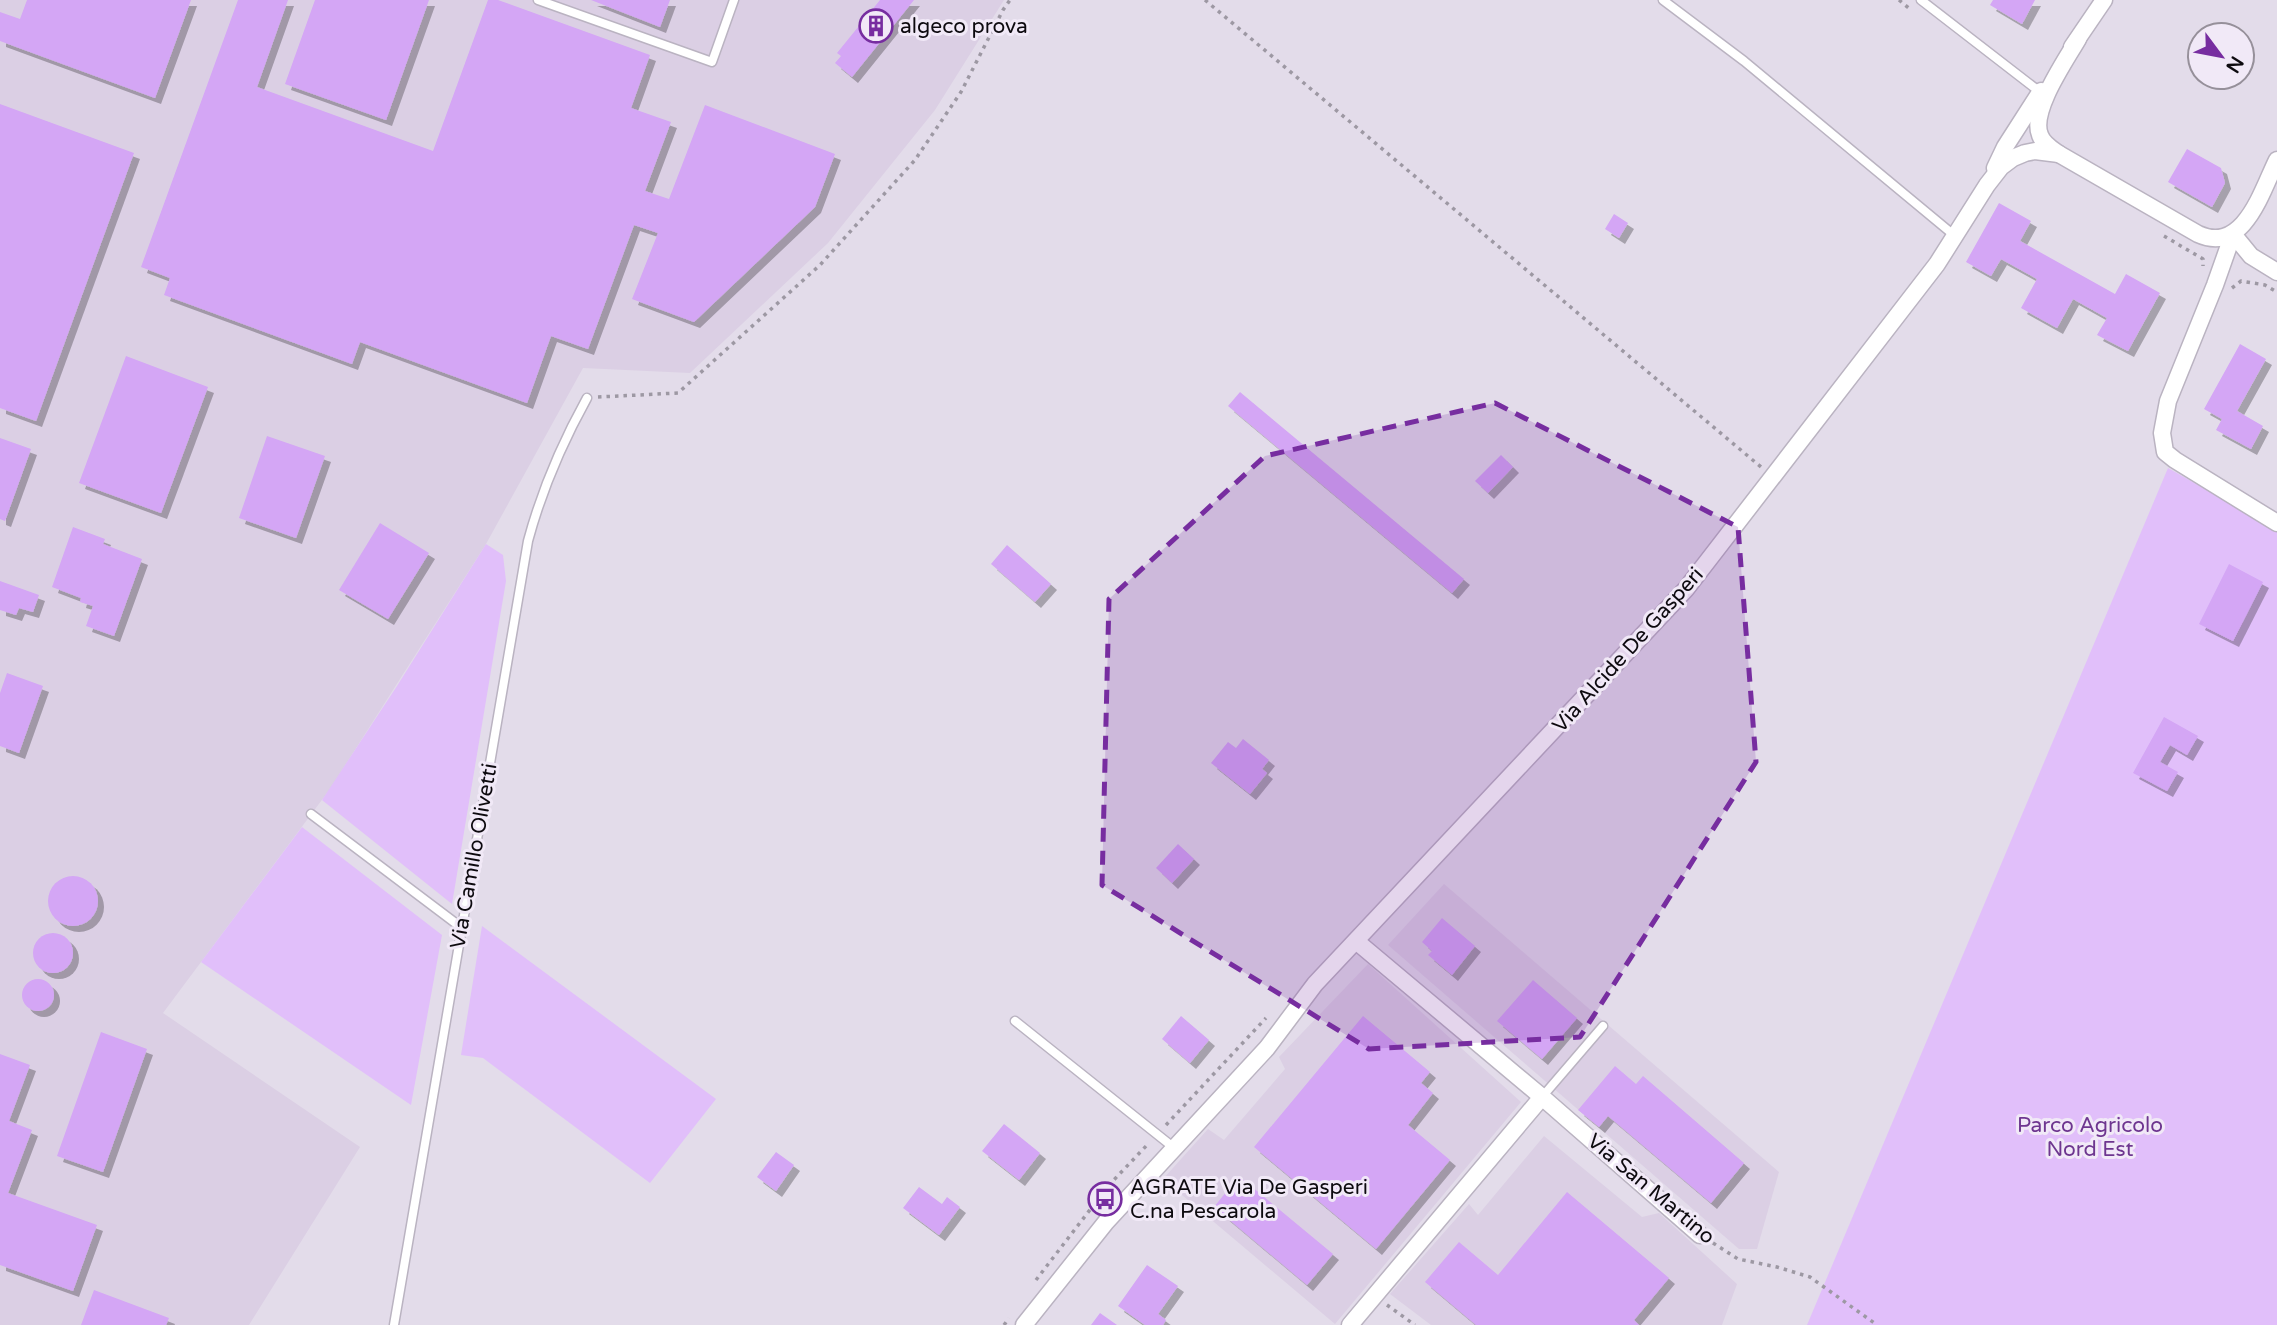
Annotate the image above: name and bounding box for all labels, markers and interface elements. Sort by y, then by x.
building icon: algeco prova [857,7,895,45]
place label: algeco prova [900,14,1028,39]
north arrow [2186,21,2256,91]
text: N [2221,52,2248,77]
street label: Via Alcide De Gasperi [1547,562,1709,738]
street label: Via Camillo Olivetti [445,761,503,951]
park label: Parco Agricolo Nord Est [2017,1113,2163,1162]
street label: Via San Martino [1582,1128,1720,1250]
place label: AGRATE Via De Gasperi C.na Pescarola [1130,1175,1368,1224]
bus stop icon: AGRATE Via De Gasperi C.na Pescarola [1086,1180,1124,1218]

